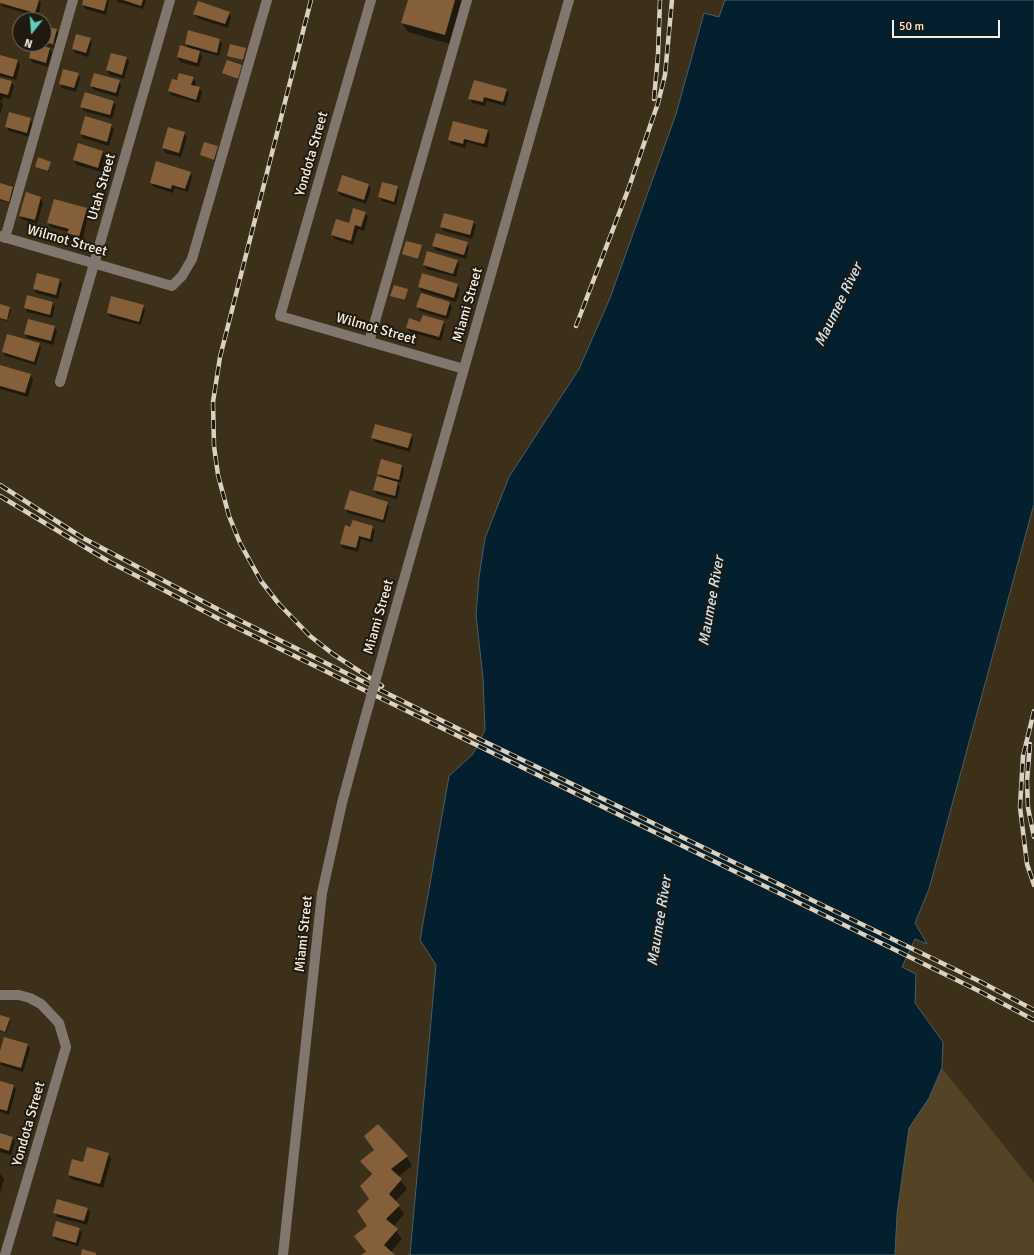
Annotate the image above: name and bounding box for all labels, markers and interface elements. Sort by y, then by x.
north arrow [12,12,52,52]
scale bar [894,12,1002,38]
text: 50 m [899,19,924,34]
text: N [23,36,34,50]
street label: Yondota Street [292,110,332,198]
street label: Utah Street [84,152,120,222]
street label: Wilmot Street [25,222,109,260]
water label: Maumee River [811,260,867,350]
street label: Miami Street [449,266,487,344]
street label: Wilmot Street [334,310,418,348]
water label: Maumee River [695,555,729,647]
street label: Miami Street [360,578,398,656]
water label: Maumee River [644,875,676,967]
street label: Miami Street [292,895,316,973]
street label: Yondota Street [9,1080,49,1168]

